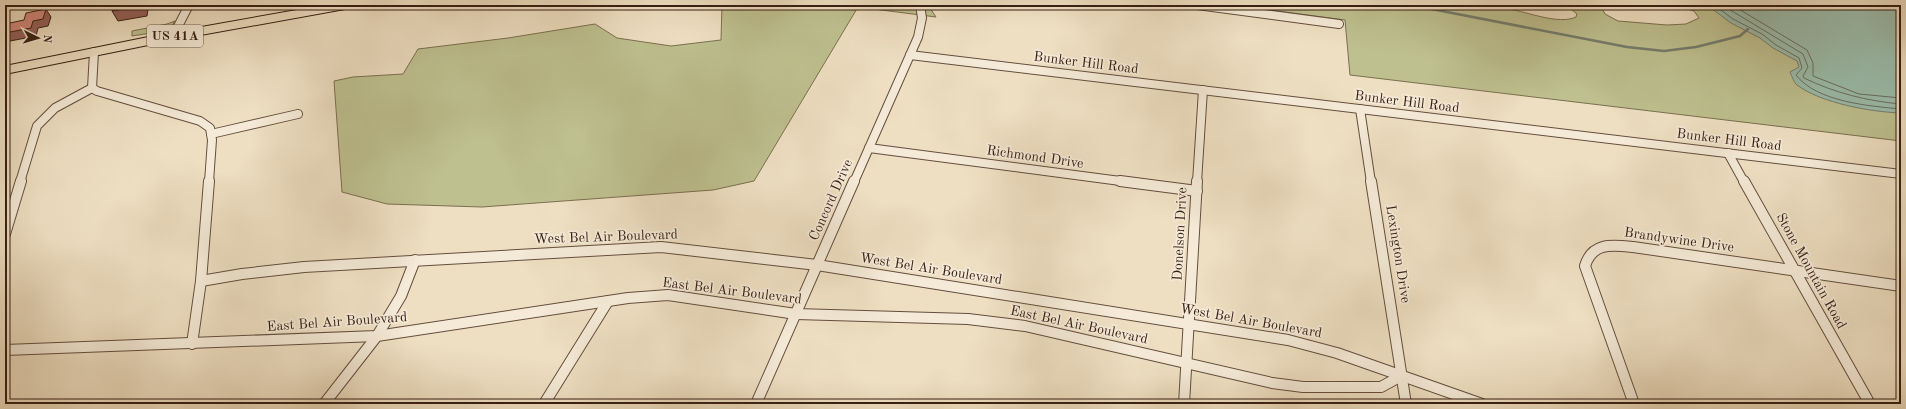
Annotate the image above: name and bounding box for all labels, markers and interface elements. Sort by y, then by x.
north arrow [18,18,58,58]
road number: US 41A [147,25,203,47]
text: N [41,34,52,44]
street label: Bunker Hill Road [1033,50,1139,76]
street label: Bunker Hill Road [1354,89,1460,115]
street label: Bunker Hill Road [1676,127,1782,153]
street label: Richmond Drive [986,143,1084,171]
street label: Concord Drive [807,157,855,243]
street label: Donelson Drive [1171,187,1189,281]
street label: Lexington Drive [1383,204,1413,304]
street label: Stone Mountain Road [1773,211,1849,331]
street label: Brandywine Drive [1623,225,1735,255]
street label: West Bel Air Boulevard [534,227,678,247]
street label: West Bel Air Boulevard [859,251,1003,287]
street label: East Bel Air Boulevard [661,275,803,307]
street label: West Bel Air Boulevard [1179,302,1323,340]
street label: East Bel Air Boulevard [1009,304,1149,346]
street label: East Bel Air Boulevard [266,310,408,334]

